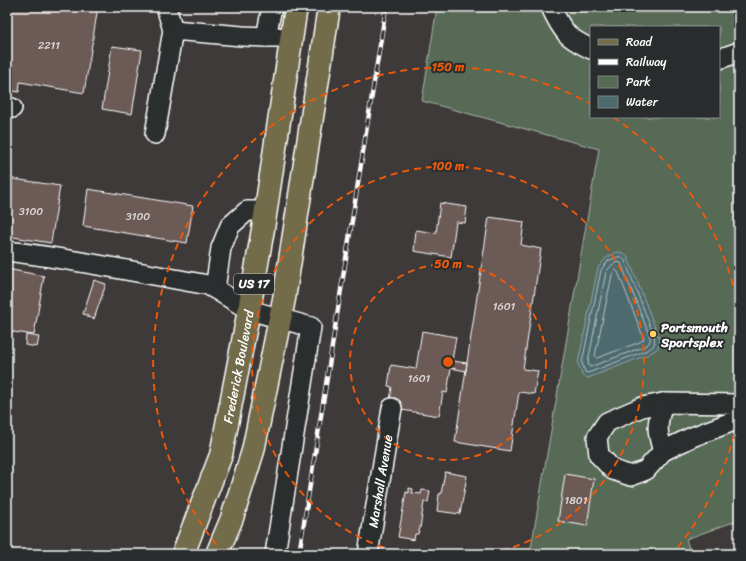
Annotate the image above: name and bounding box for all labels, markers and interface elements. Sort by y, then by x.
legend [590,26,720,118]
text: Road [626,31,653,53]
house number: 2211 [38,36,60,55]
text: Railway [626,51,667,73]
text: 150 m [432,56,465,78]
text: Park [626,71,651,93]
text: Water [626,91,659,113]
text: 100 m [432,155,465,177]
house number: 3100 [19,202,43,221]
house number: 3100 [126,207,150,226]
text: 50 m [434,253,462,275]
road number: US 17 [234,274,274,294]
house number: 1601 [493,297,516,316]
street label: Frederick Boulevard [216,307,260,425]
place label: Portsmouth Sportsplex [660,316,728,354]
marker: Portsmouth Sportsplex [648,329,658,339]
centre of rings [441,355,455,369]
house number: 1601 [408,369,431,388]
street label: Marshall Avenue [361,432,399,529]
house number: 1801 [564,491,588,510]

